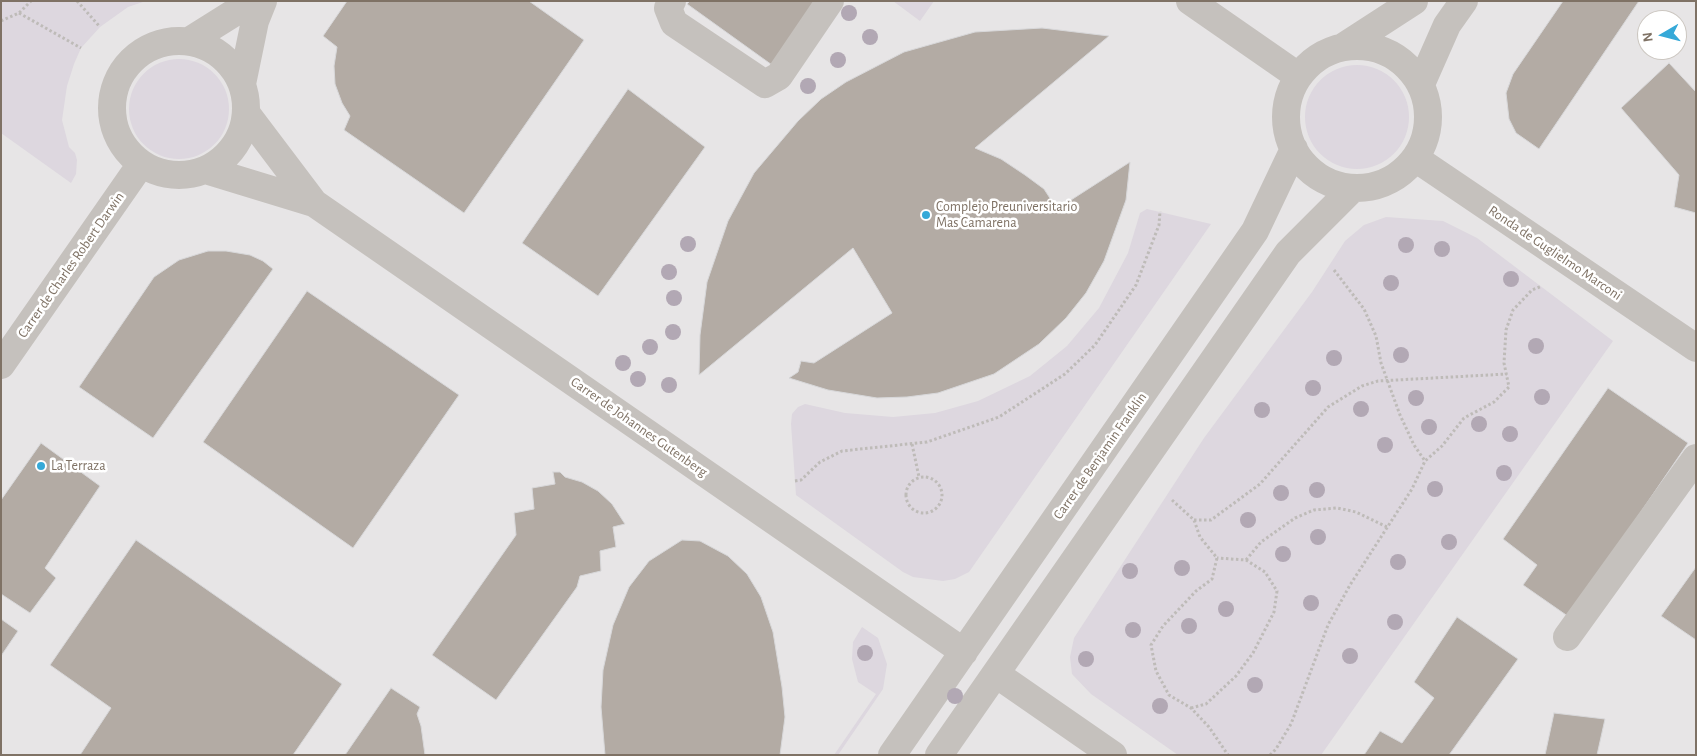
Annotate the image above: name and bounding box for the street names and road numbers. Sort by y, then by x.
street label: Carrer de Charles Robert Darwin [14,189,128,341]
street label: Ronda de Guglielmo Marconi [1485,202,1625,304]
street label: Carrer de Johannes Gutenberg [567,373,711,481]
street label: Carrer de Benjamin Franklin [1050,389,1150,523]

